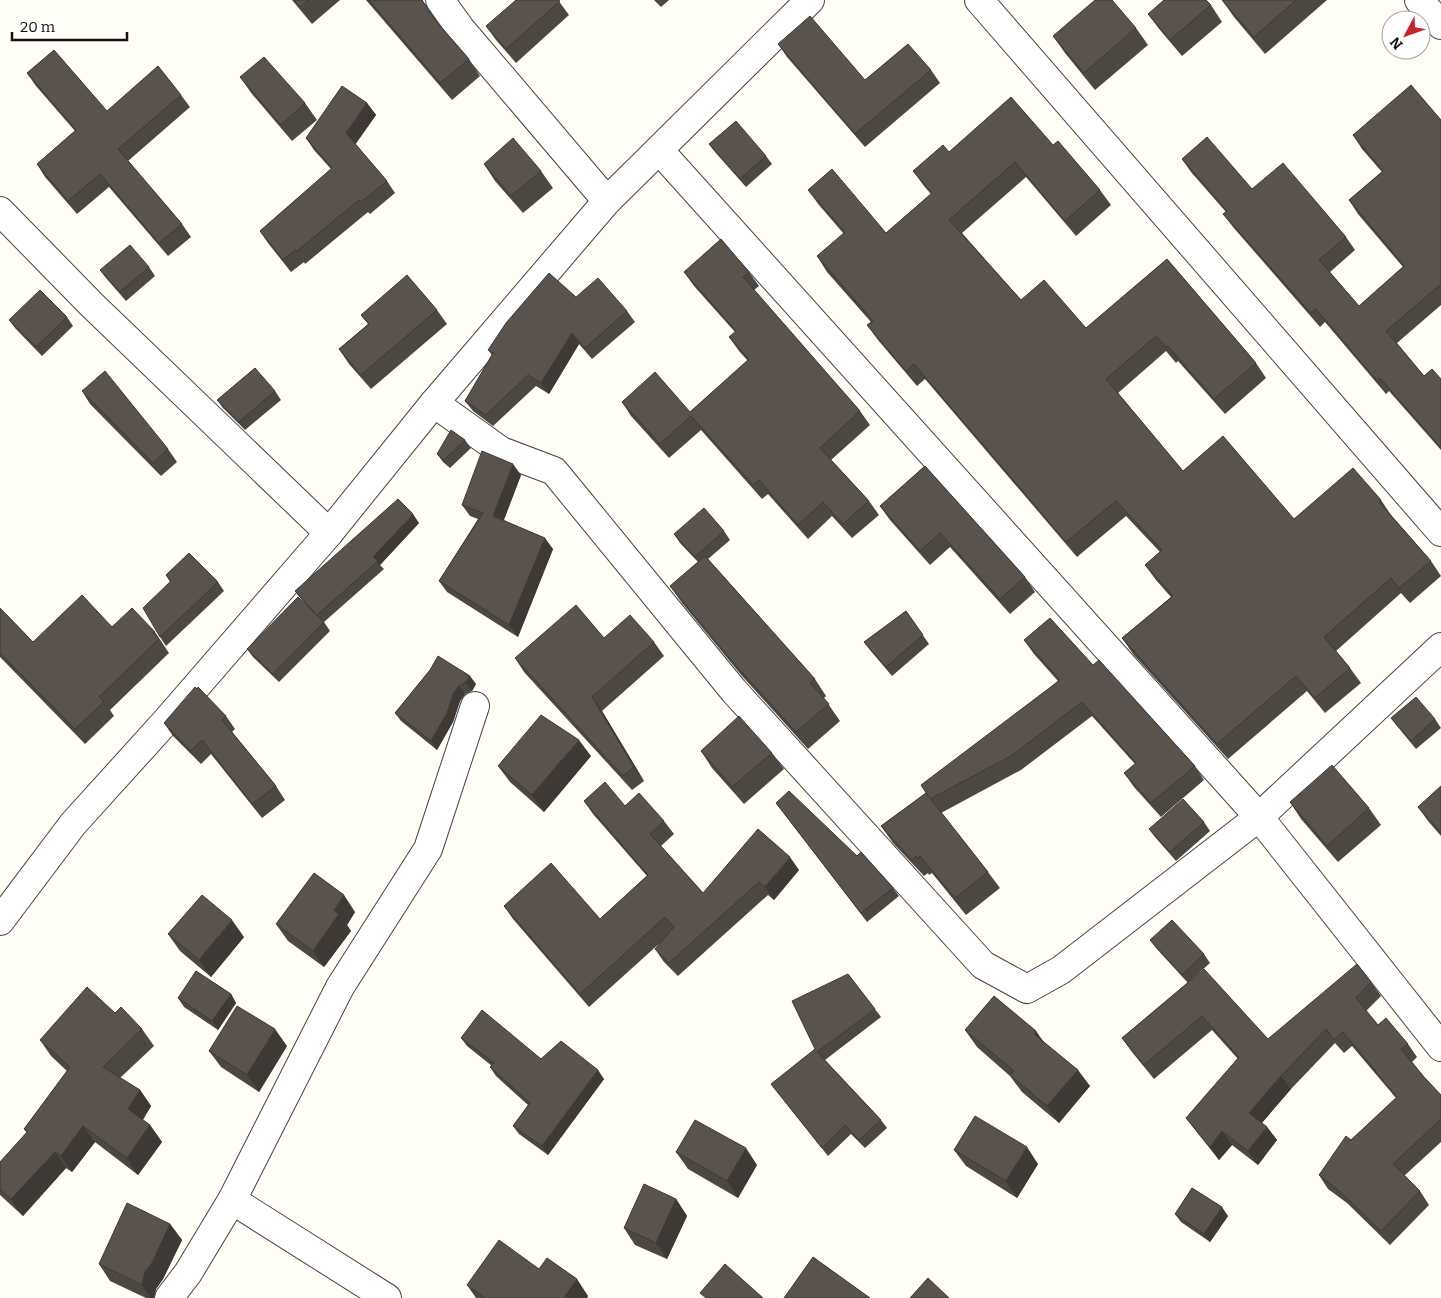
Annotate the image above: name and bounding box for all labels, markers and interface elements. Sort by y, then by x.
scale bar [12,10,128,42]
north arrow [1381,10,1431,60]
text: 20 m [20,18,56,36]
text: N [1386,33,1407,53]

